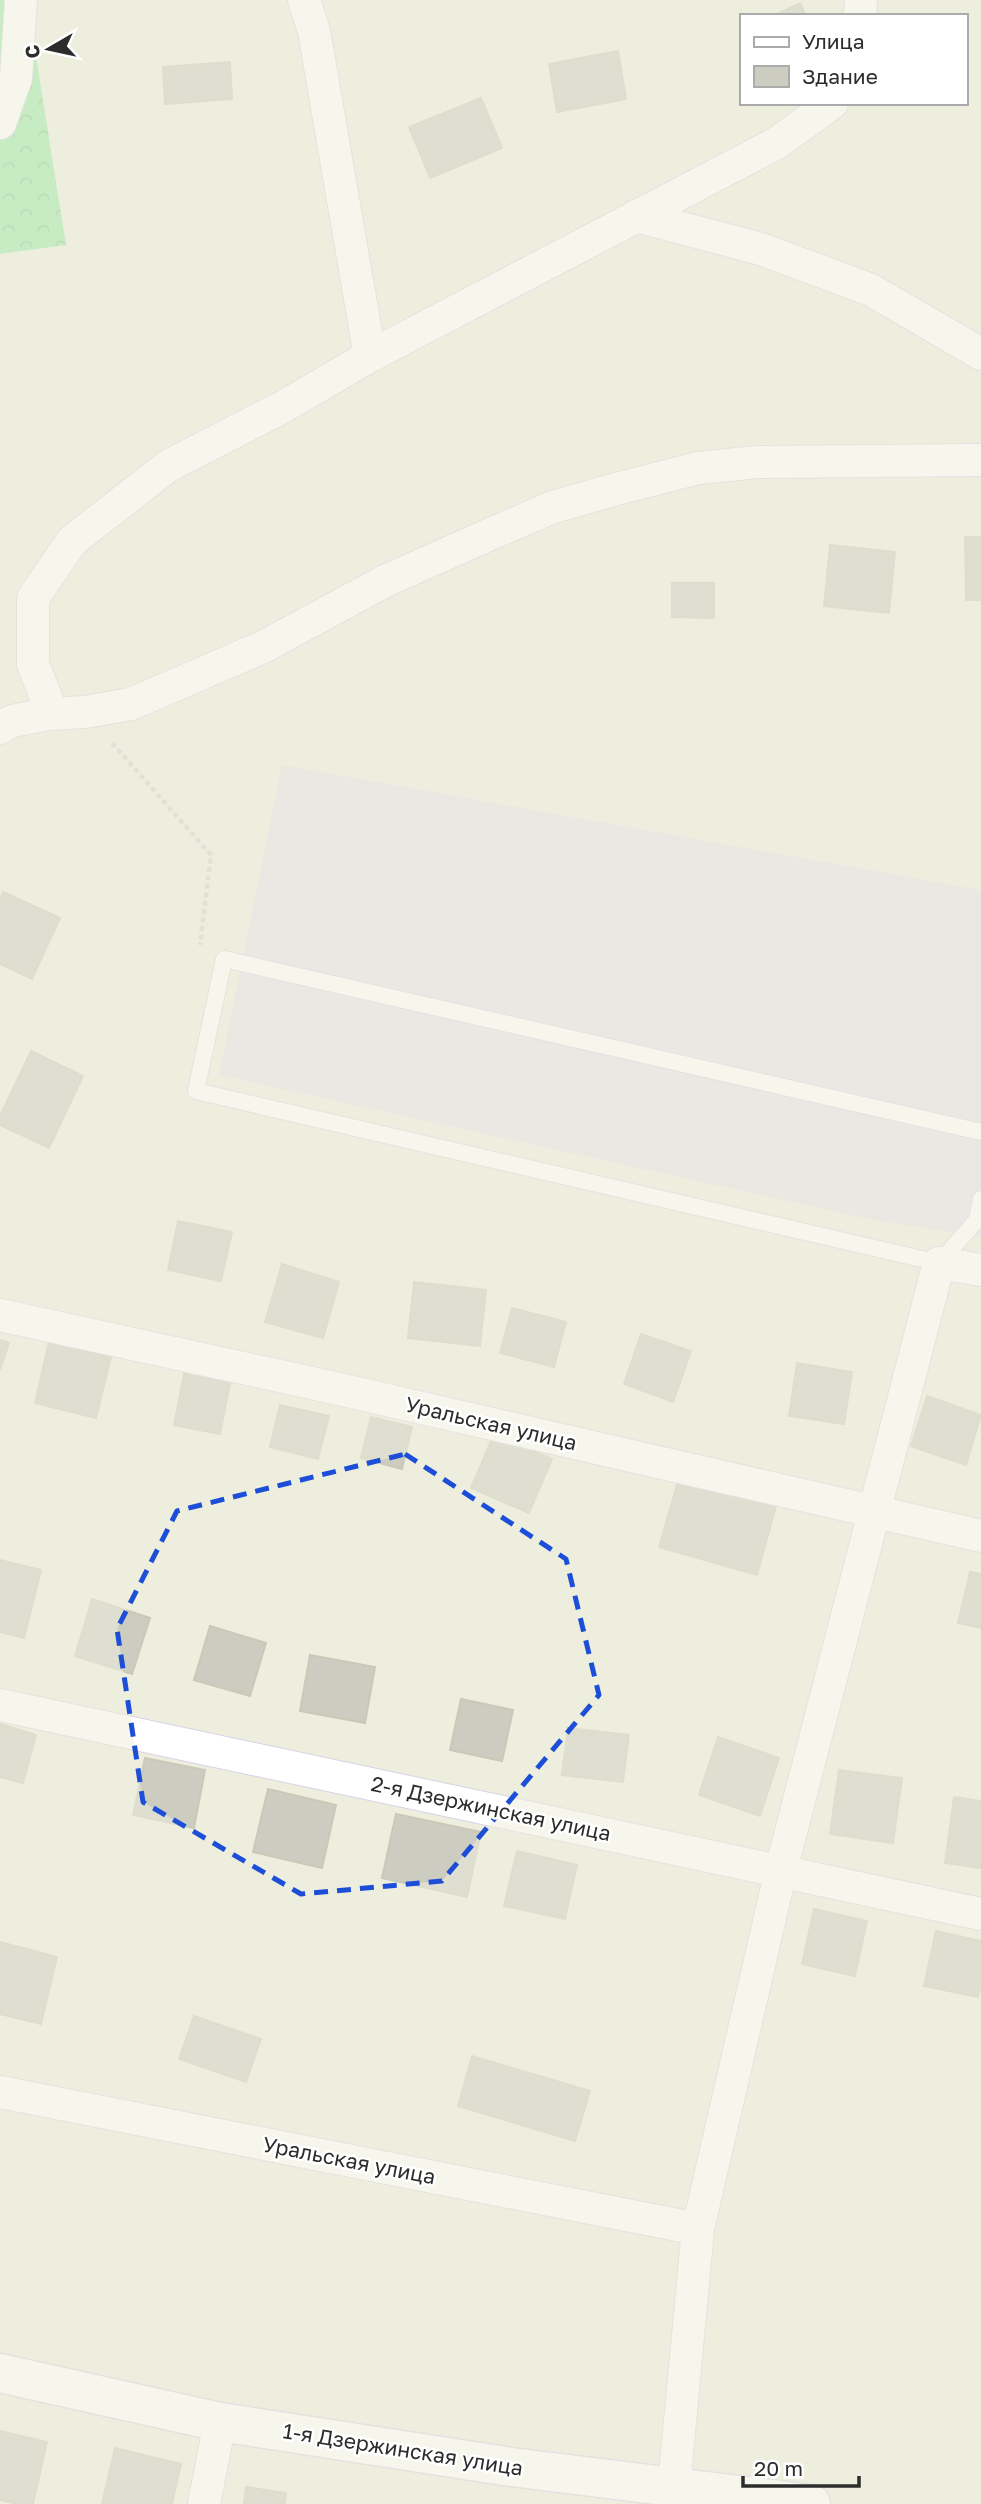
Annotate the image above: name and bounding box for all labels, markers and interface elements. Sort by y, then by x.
north arrow [14,14,84,84]
legend [740,14,967,105]
text: Улица [802,28,865,54]
text: С [19,43,44,60]
text: Здание [802,63,878,89]
street label: Уральская улица [403,1391,580,1455]
street label: 2-я Дзержинская улица [369,1770,614,1846]
street label: Уральская улица [261,2131,438,2190]
street label: 1-я Дзержинская улица [281,2417,525,2481]
scale bar [743,2444,858,2488]
text: 20 m [754,2455,803,2481]

